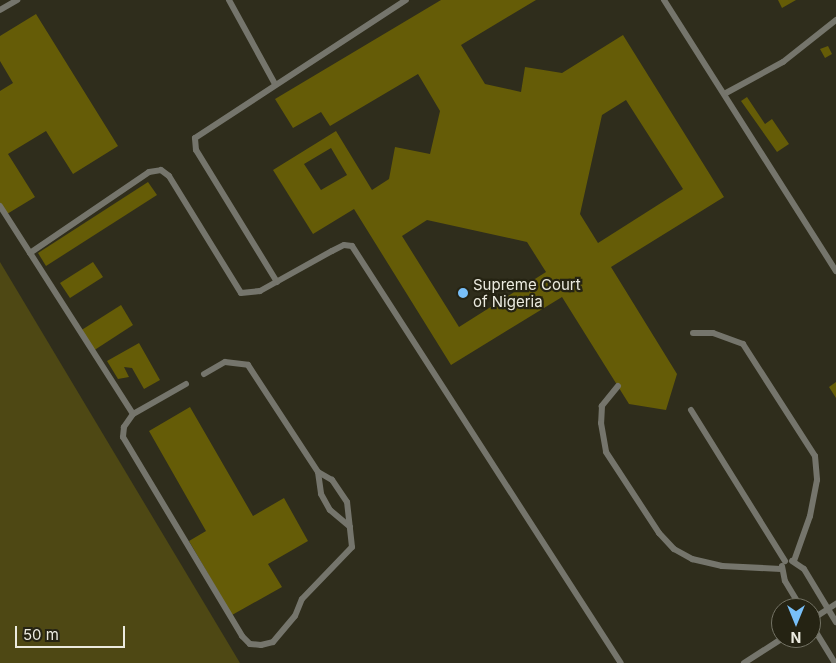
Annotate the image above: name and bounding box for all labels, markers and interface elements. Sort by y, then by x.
place label: Supreme Court of Nigeria [473,275,581,310]
marker: Supreme Court of Nigeria [457,287,469,299]
north arrow [771,598,821,648]
scale bar [18,616,128,648]
text: 50 m [23,625,59,644]
text: N [791,629,801,646]

